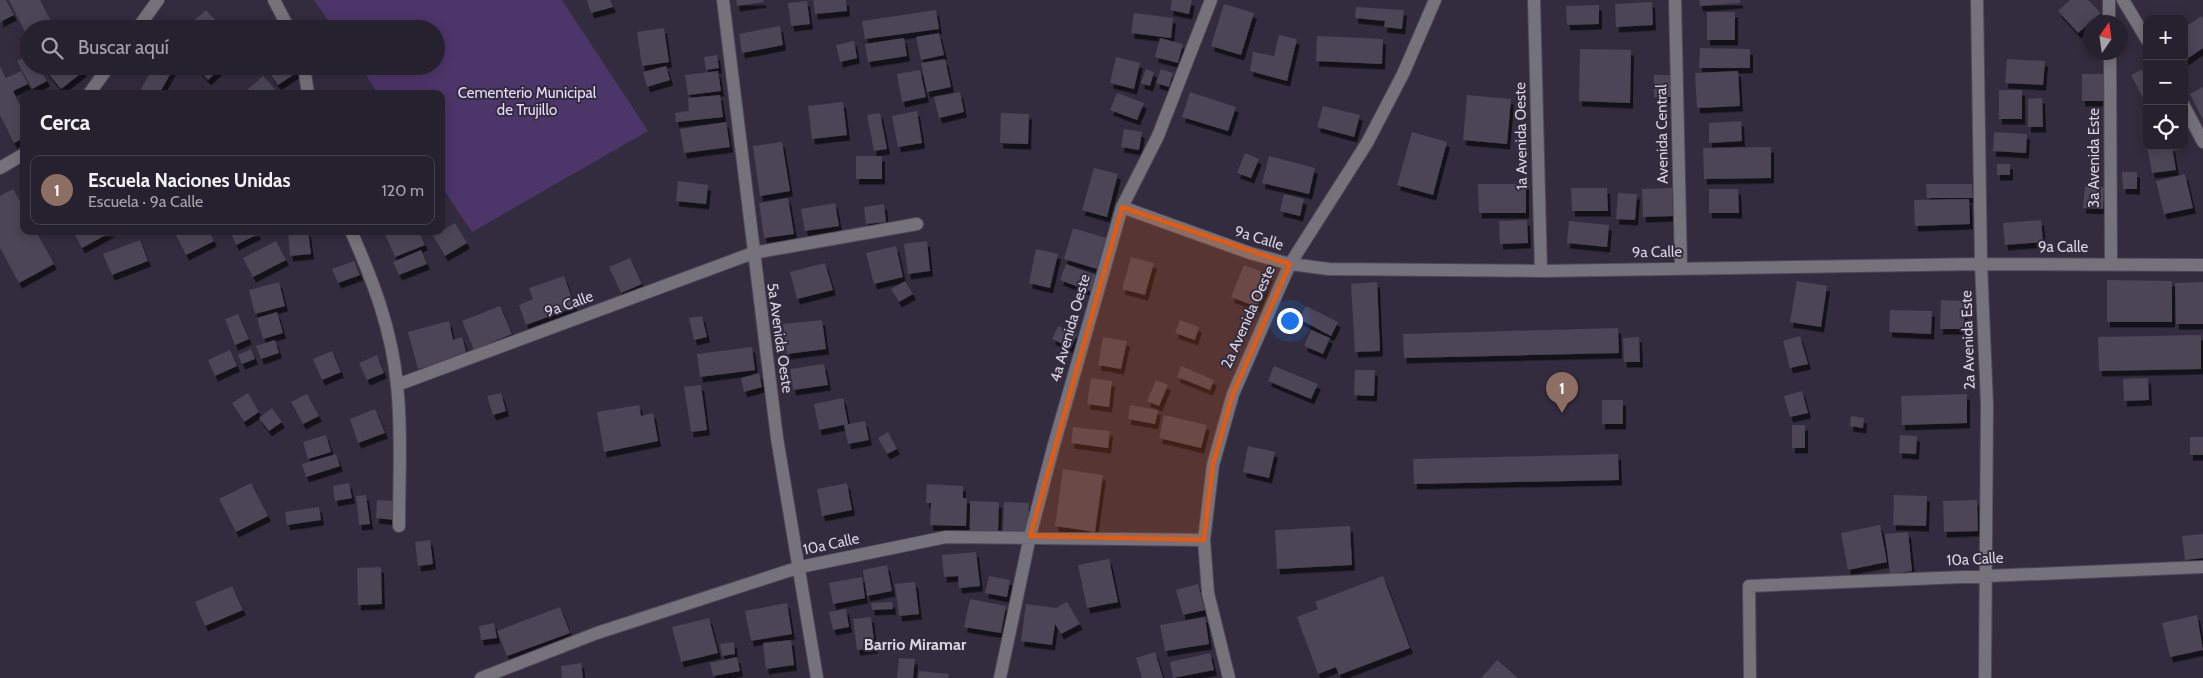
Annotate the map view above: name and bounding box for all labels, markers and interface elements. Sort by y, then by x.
north arrow [2083,15,2128,60]
map controls [2143,15,2188,150]
button: + [2143,15,2188,60]
search box [20,20,445,75]
icon: search [38,34,66,62]
text: Buscar aquí [78,36,169,59]
button: − [2143,60,2188,105]
street label: 1a Avenida Oeste [1511,82,1531,190]
park label: Cementerio Municipal de Trujillo [458,84,597,119]
street label: Avenida Central [1652,84,1672,184]
button: locate [2143,105,2188,150]
street label: 3a Avenida Este [2085,108,2103,208]
text: Cerca [40,110,90,135]
text: Escuela Naciones Unidas [88,169,291,192]
text: 1 [54,181,60,200]
text: 120 m [382,181,424,200]
text: Escuela · 9a Calle [88,192,203,211]
street label: 9a Calle [1232,222,1286,254]
street label: 9a Calle [2038,238,2088,256]
street label: 9a Calle [1632,243,1683,261]
street label: 2a Avenida Oeste [1217,263,1279,371]
street label: 4a Avenida Oeste [1046,272,1094,384]
street label: 5a Avenida Oeste [763,282,797,394]
street label: 9a Calle [542,287,596,321]
street label: 2a Avenida Este [1957,290,1979,390]
your location [1277,308,1303,334]
pin: 1 [1546,372,1578,413]
street label: 10a Calle [801,529,861,559]
street label: 10a Calle [1946,549,2004,569]
district label: Barrio Miramar [864,635,967,654]

